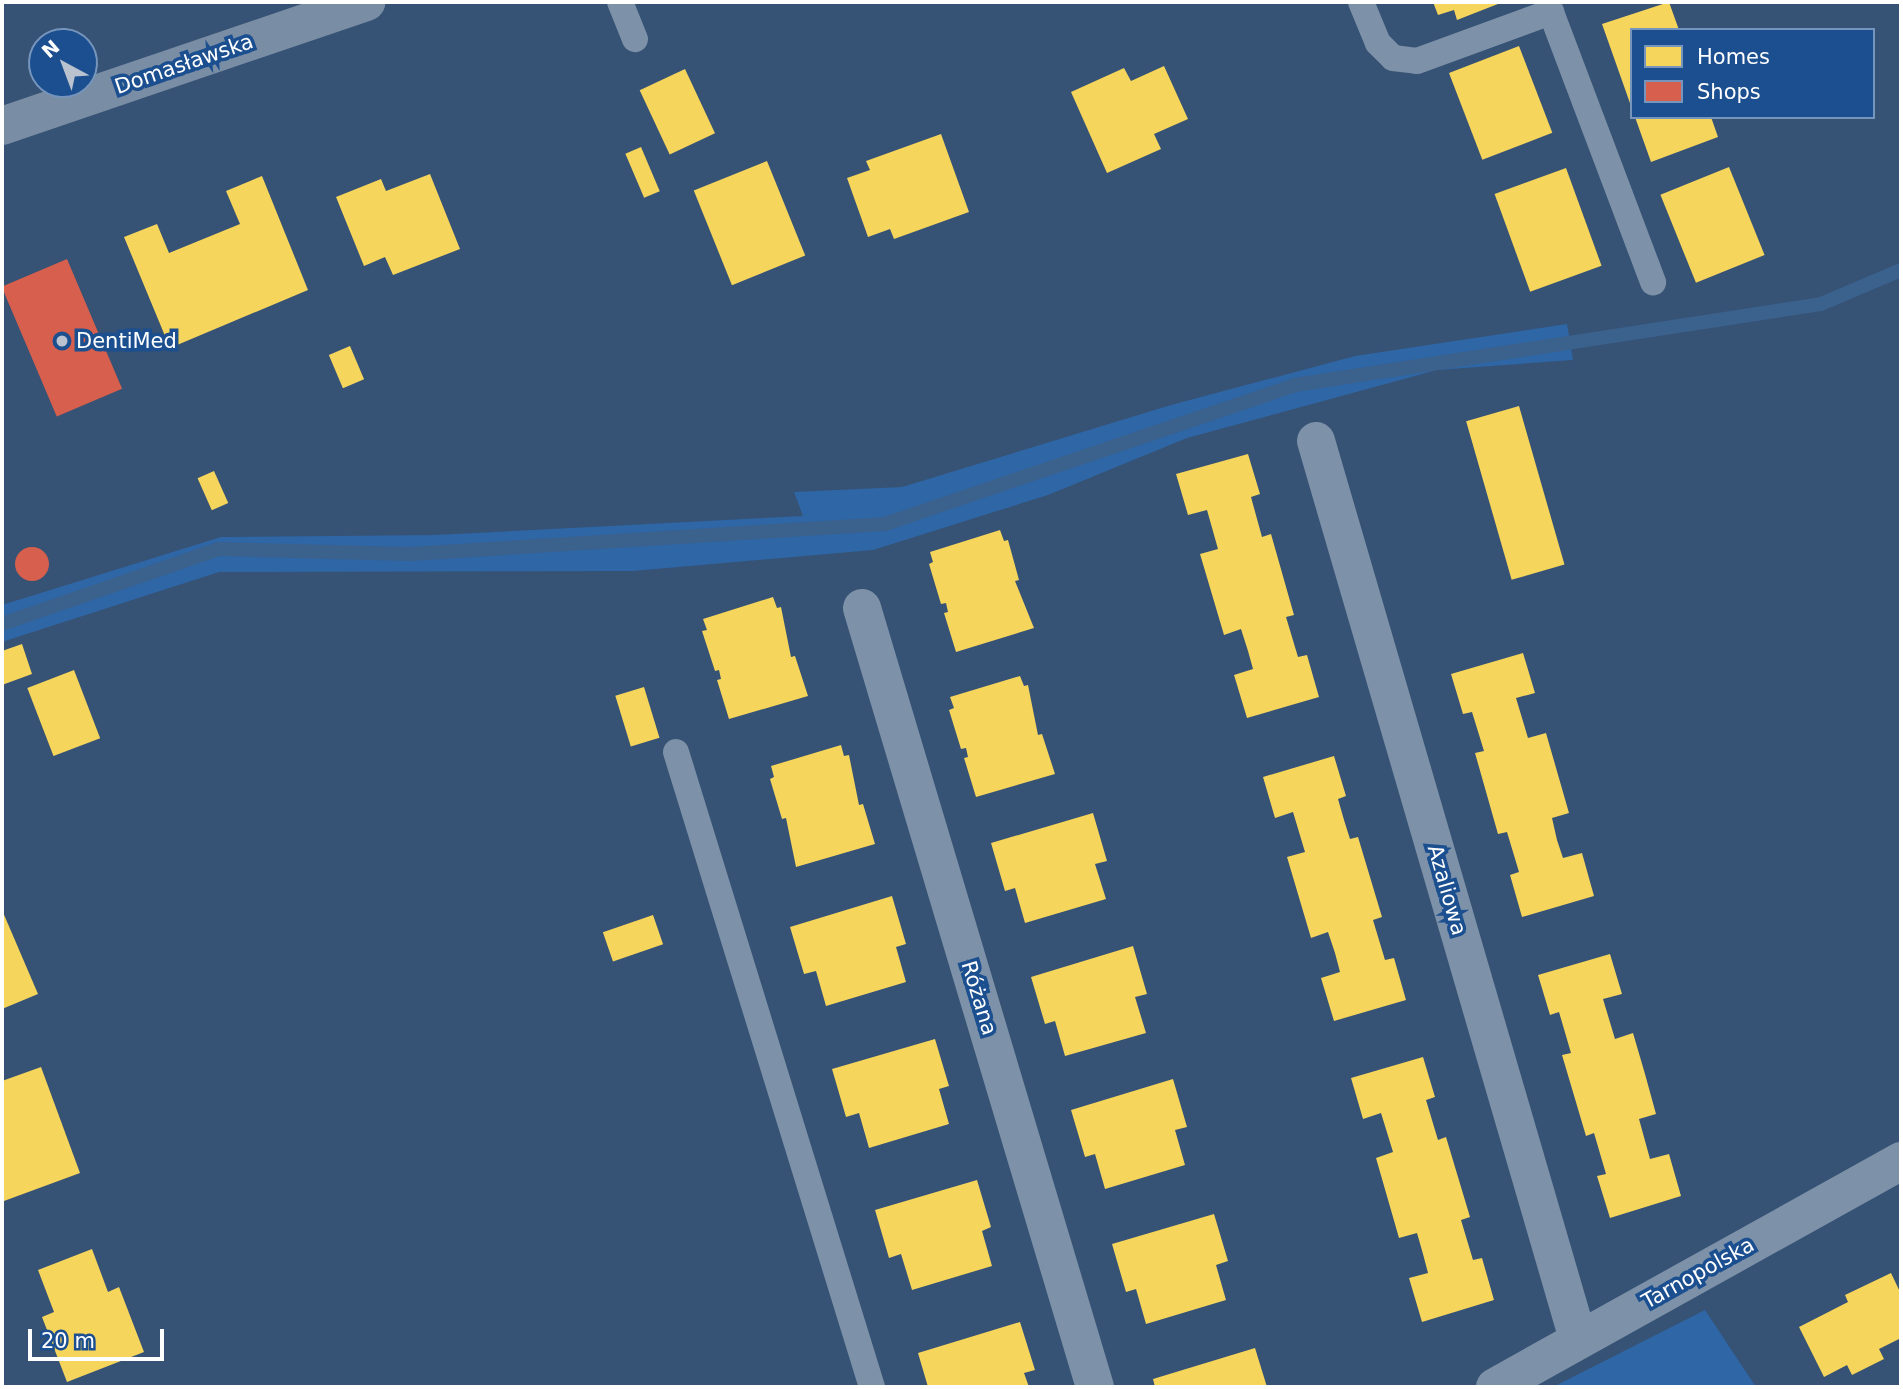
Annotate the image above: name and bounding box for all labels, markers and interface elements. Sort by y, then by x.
north arrow [28,28,98,98]
street label: Domasławska [111,28,257,100]
legend [1630,28,1875,119]
text: N [37,35,64,62]
text: Homes [1697,45,1770,69]
text: Shops [1697,80,1761,104]
place label: DentiMed [76,328,177,354]
marker: DentiMed [54,333,70,349]
street label: Azaliowa [1422,842,1472,938]
street label: Różana [956,958,1002,1038]
street label: Tarnopolska [1638,1232,1758,1314]
scale bar [32,1316,168,1360]
text: 20 m [41,1329,95,1353]

